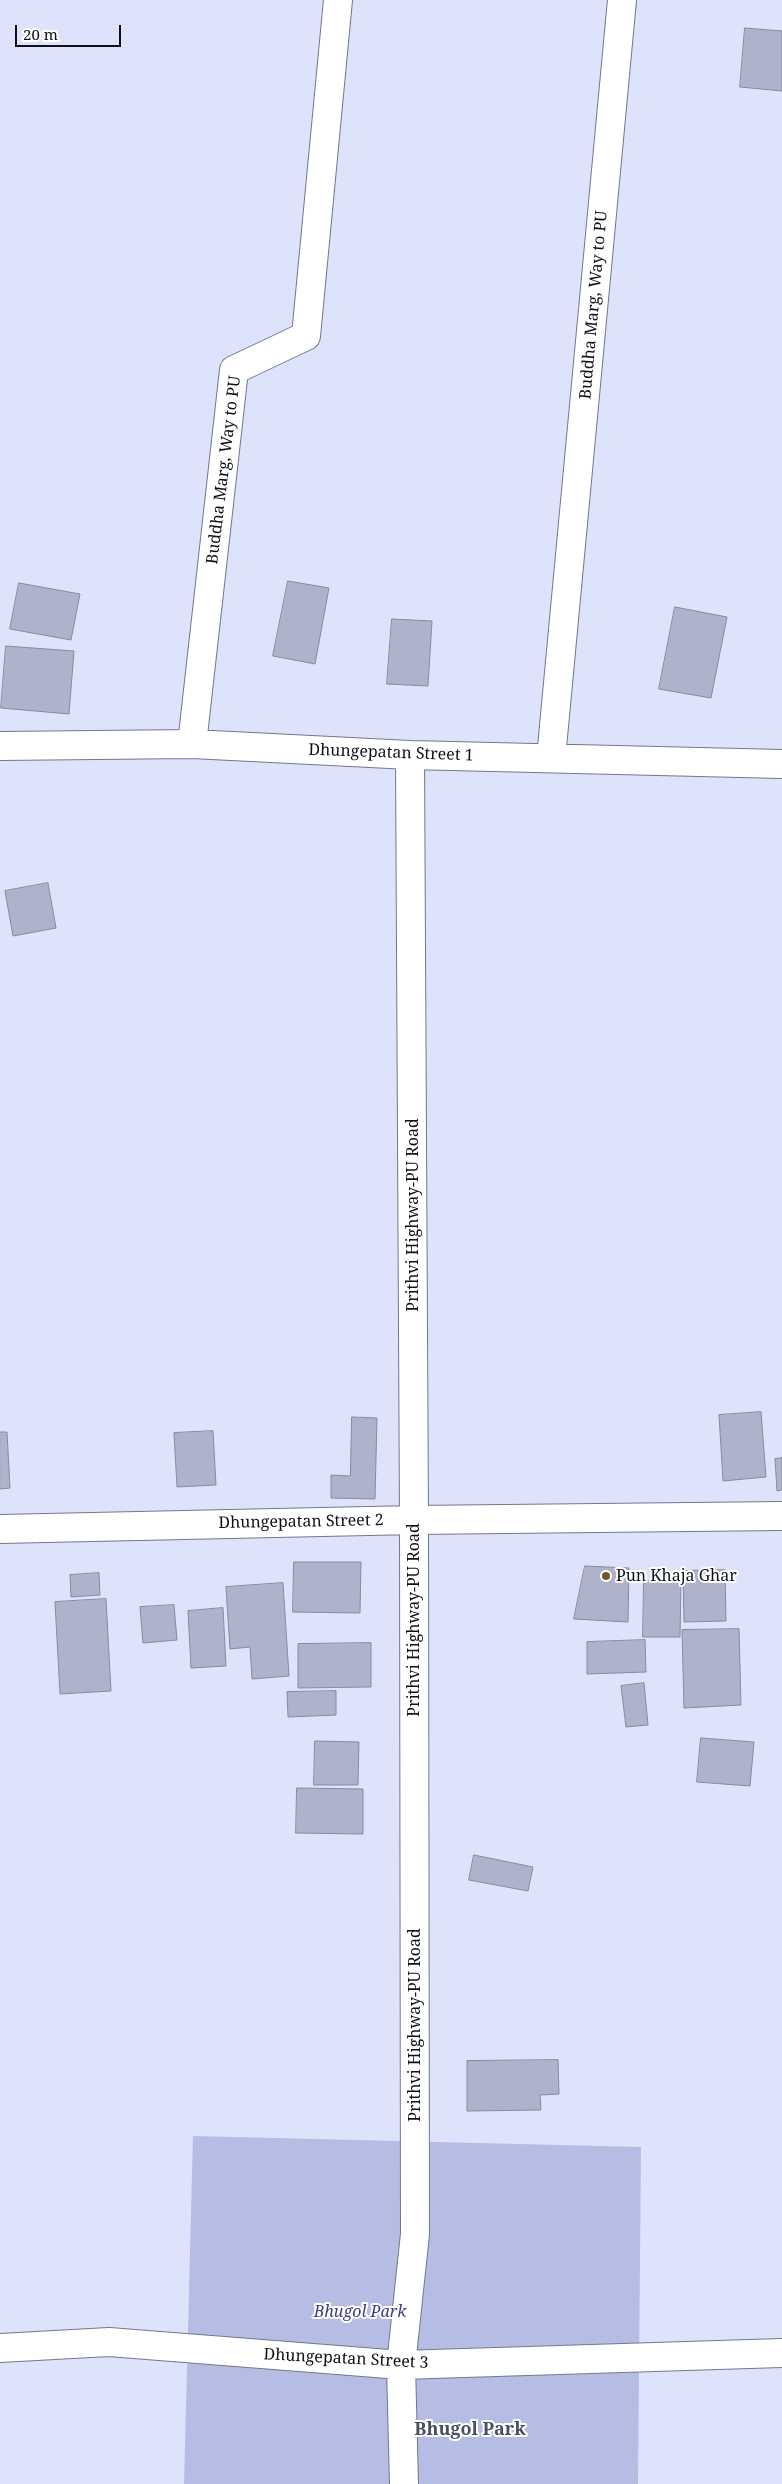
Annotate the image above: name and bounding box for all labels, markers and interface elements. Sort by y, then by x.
scale bar [18,15,124,47]
text: 20 m [23,24,58,44]
street label: Buddha Marg, Way to PU [576,210,612,400]
street label: Buddha Marg, Way to PU [203,375,245,565]
street label: Dhungepatan Street 1 [308,741,474,765]
street label: Prithvi Highway-PU Road [403,1118,423,1312]
street label: Dhungepatan Street 2 [218,1511,384,1533]
street label: Prithvi Highway-PU Road [404,1523,424,1717]
place label: Pun Khaja Ghar [616,1566,737,1586]
marker: Pun Khaja Ghar [600,1570,612,1582]
street label: Prithvi Highway-PU Road [405,1928,425,2122]
park label: Bhugol Park [314,2302,406,2322]
street label: Dhungepatan Street 3 [263,2345,429,2373]
district label: Bhugol Park [414,2419,526,2441]

